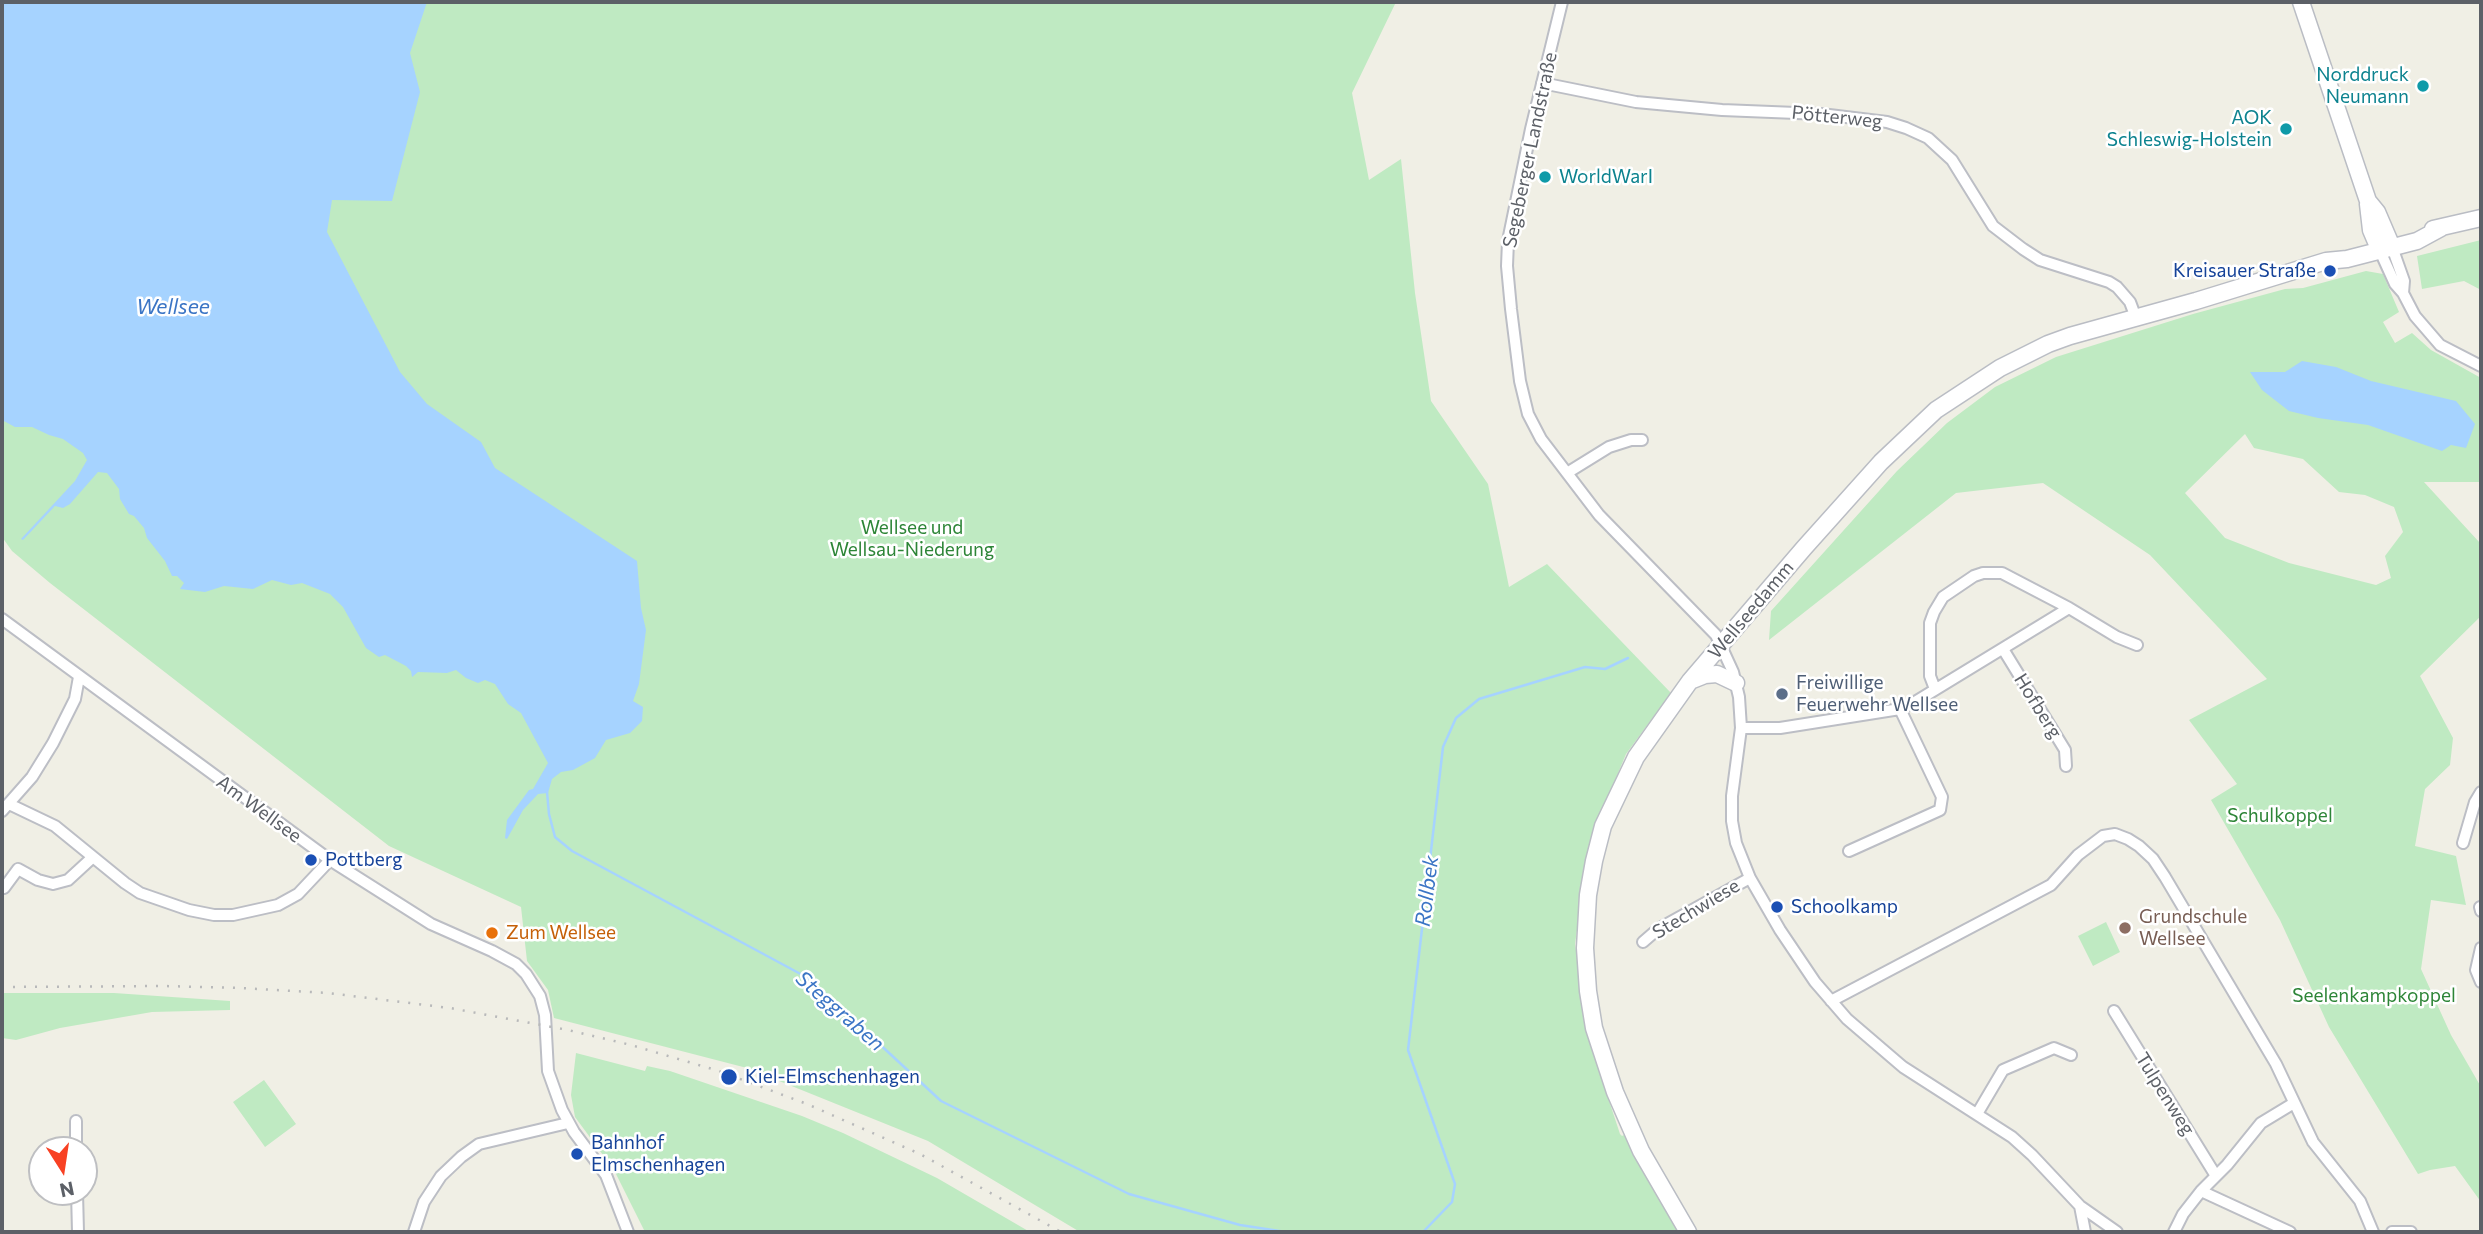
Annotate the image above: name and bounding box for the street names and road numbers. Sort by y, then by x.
street label: Segeberger Landstraße [1498,50,1562,250]
street label: Pötterweg [1791,101,1883,133]
street label: Wellseedamm [1704,557,1798,663]
street label: Hofberg [2009,669,2067,743]
street label: Am Wellsee [212,770,306,848]
street label: Stechwiese [1648,874,1744,944]
street label: Tulpenweg [2131,1048,2199,1140]

